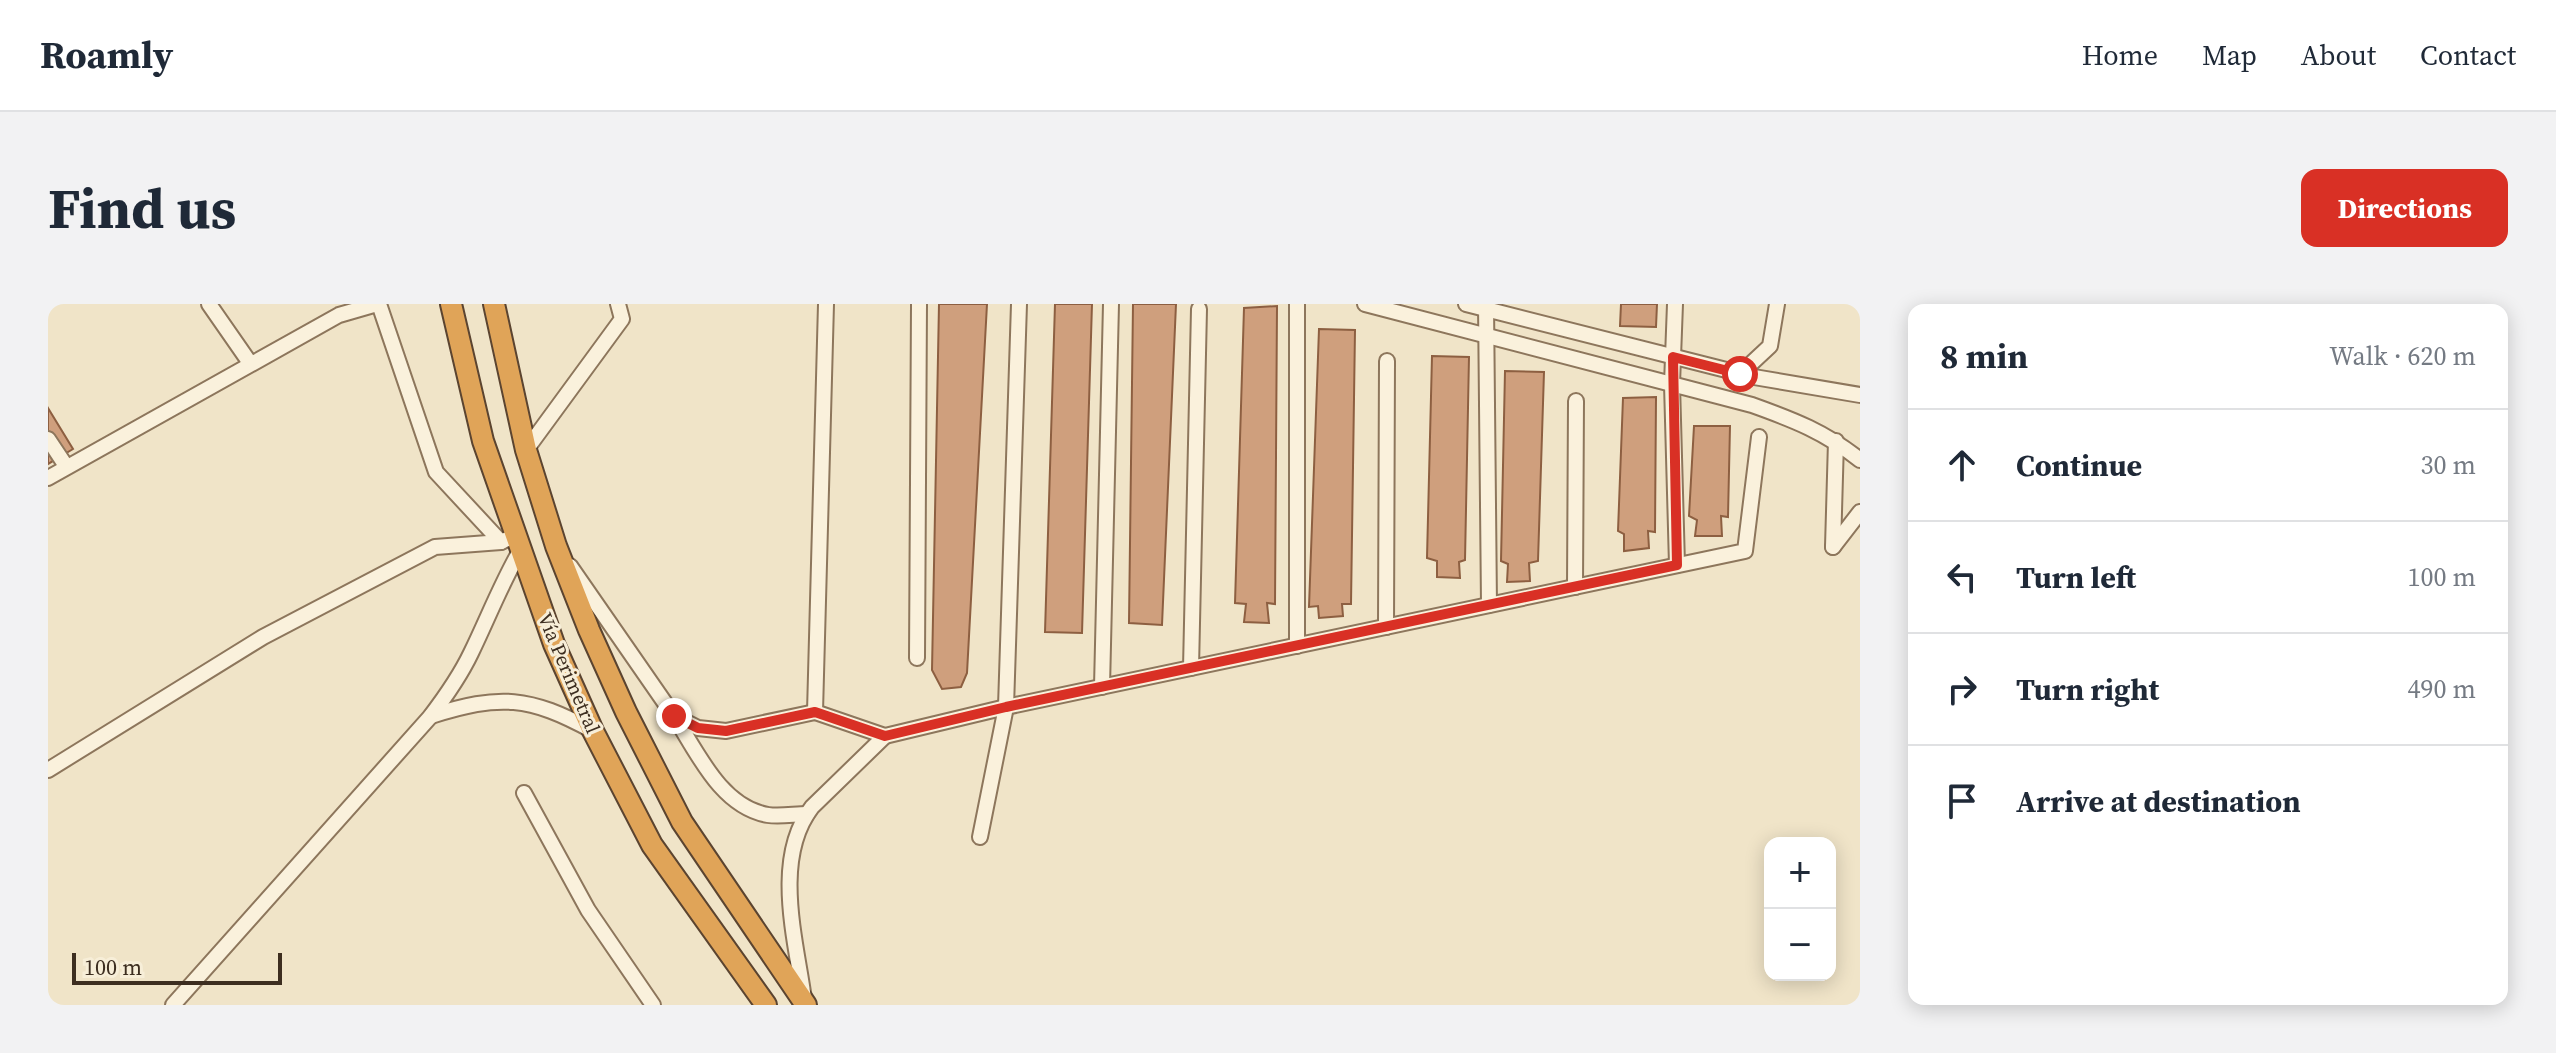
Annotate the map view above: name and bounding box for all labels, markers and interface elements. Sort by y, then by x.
text: Roamly [40,29,173,81]
text: Home [2082,36,2158,74]
text: Map [2202,36,2257,74]
text: About [2301,36,2376,74]
text: Contact [2420,36,2516,74]
button: Directions [2301,169,2508,247]
text: Find us [48,170,236,247]
text: 8 min [1940,333,2028,379]
text: Walk · 620 m [2329,338,2476,374]
route start [1722,356,1758,392]
icon: ahead [1940,443,1984,487]
text: Continue [2016,445,2142,486]
text: 30 m [2421,447,2476,483]
icon: left [1940,555,1984,599]
text: Turn left [2016,557,2136,598]
text: 100 m [2408,559,2476,595]
street label: Vía Perimetral [531,608,607,738]
icon: right [1940,667,1984,711]
text: Turn right [2016,669,2159,710]
text: 490 m [2408,671,2476,707]
route end [656,698,692,734]
icon: arrive [1940,779,1984,823]
text: Arrive at destination [2016,781,2301,822]
map controls [1764,837,1836,981]
button: + [1764,837,1836,909]
button: − [1764,909,1836,981]
scale bar [72,949,282,985]
text: 100 m [84,952,142,982]

